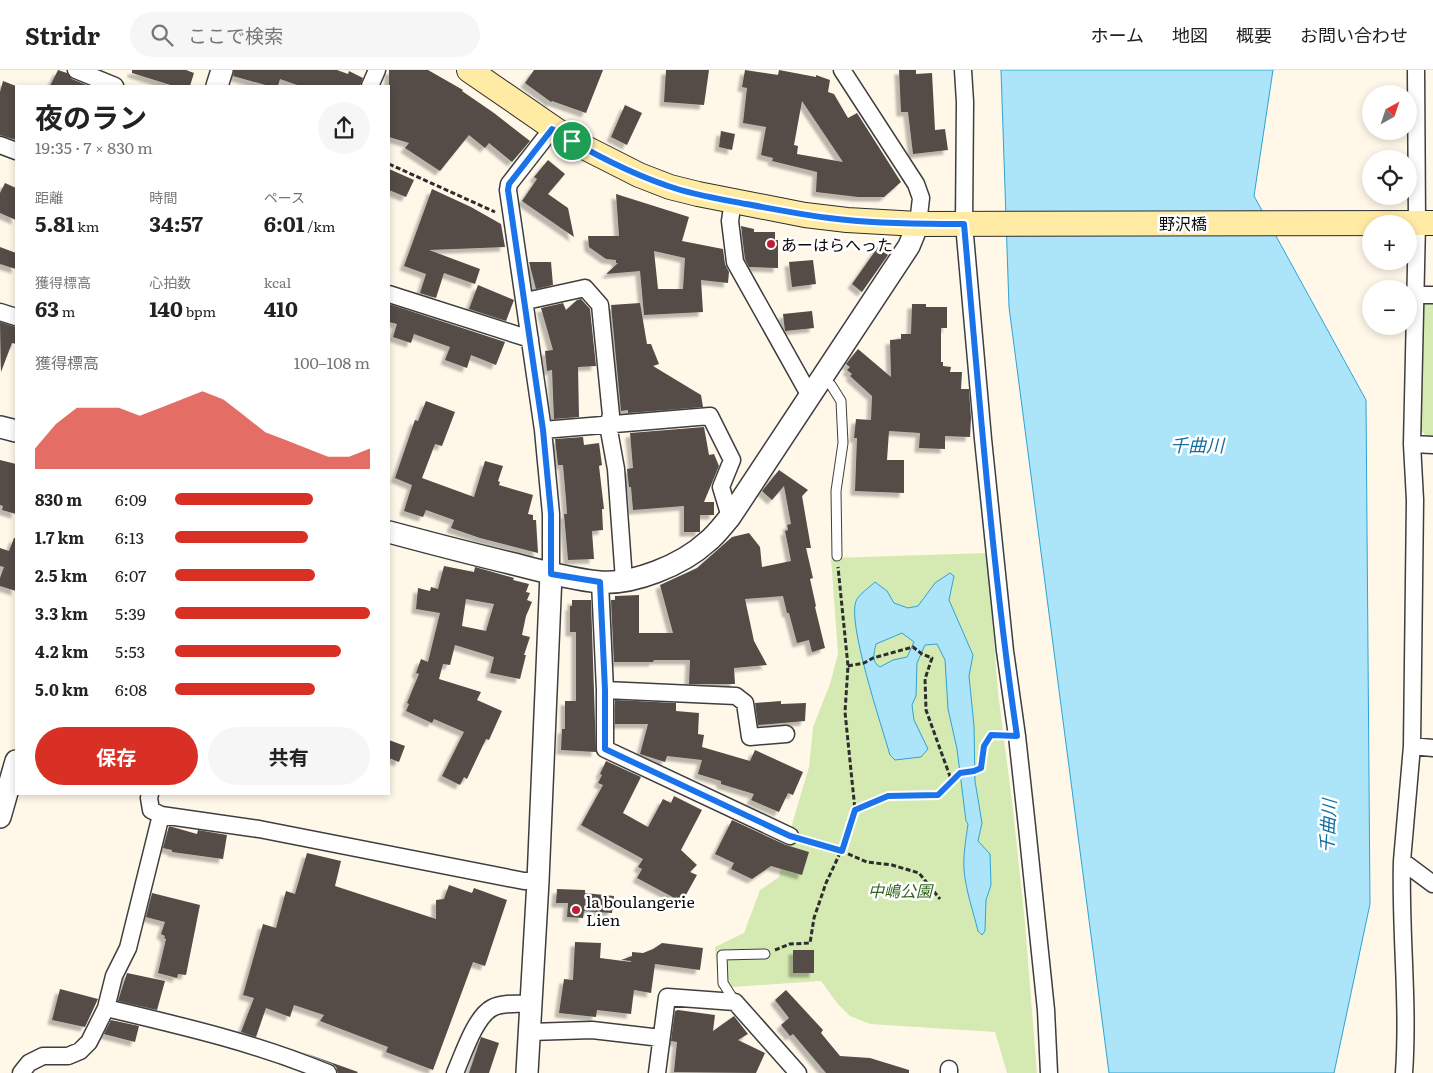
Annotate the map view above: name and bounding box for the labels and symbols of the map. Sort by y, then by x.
north arrow [1362,85,1418,140]
pin [551,120,593,162]
street label: 野沢橋 [1159,211,1207,235]
place label: あーはらへった [781,232,893,256]
marker: あーはらへった [765,238,777,250]
water label: 千曲川 [1170,431,1226,458]
water label: 千曲川 [1312,796,1342,854]
park label: 中嶋公園 [868,878,934,902]
place label: la boulangerie Lien [586,889,695,931]
marker: la boulangerie Lien [570,904,582,916]

